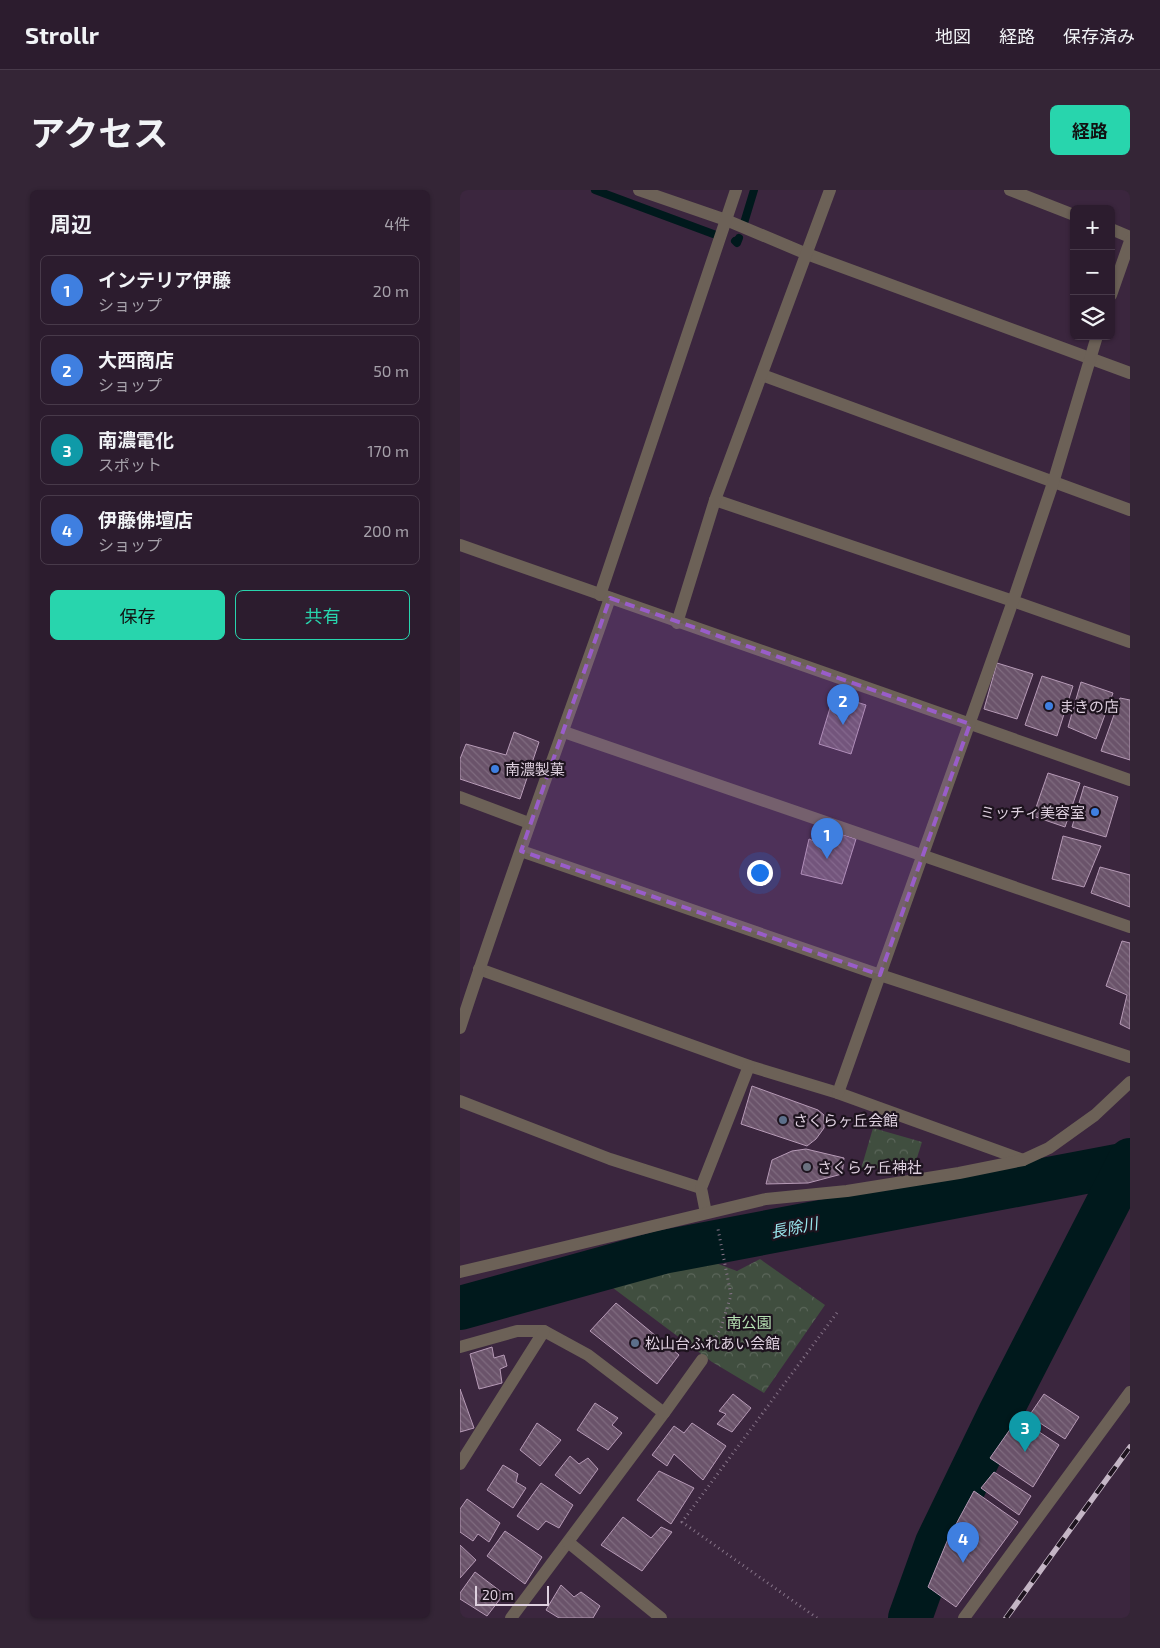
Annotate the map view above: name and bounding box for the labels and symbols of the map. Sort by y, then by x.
pin: 2 [827,684,859,725]
place label: まきの店 [1059,697,1119,715]
marker: まきの店 [1043,700,1055,712]
place label: 南濃製菓 [505,760,565,778]
marker: 南濃製菓 [489,763,501,775]
place label: ミッチィ美容室 [980,803,1085,821]
marker: ミッチィ美容室 [1089,806,1101,818]
pin: 1 [811,818,843,859]
your location [747,860,773,886]
place label: さくらヶ丘会館 [793,1111,898,1129]
marker: さくらヶ丘会館 [777,1114,789,1126]
place label: さくらヶ丘神社 [817,1158,922,1176]
marker: さくらヶ丘神社 [801,1161,813,1173]
water label: 長除川 [769,1213,821,1241]
park label: 南公園 [726,1313,772,1331]
place label: 松山台ふれあい会館 [645,1334,780,1352]
marker: 松山台ふれあい会館 [629,1337,641,1349]
pin: 3 [1009,1411,1041,1452]
pin: 4 [947,1522,979,1563]
scale bar [475,1583,549,1606]

